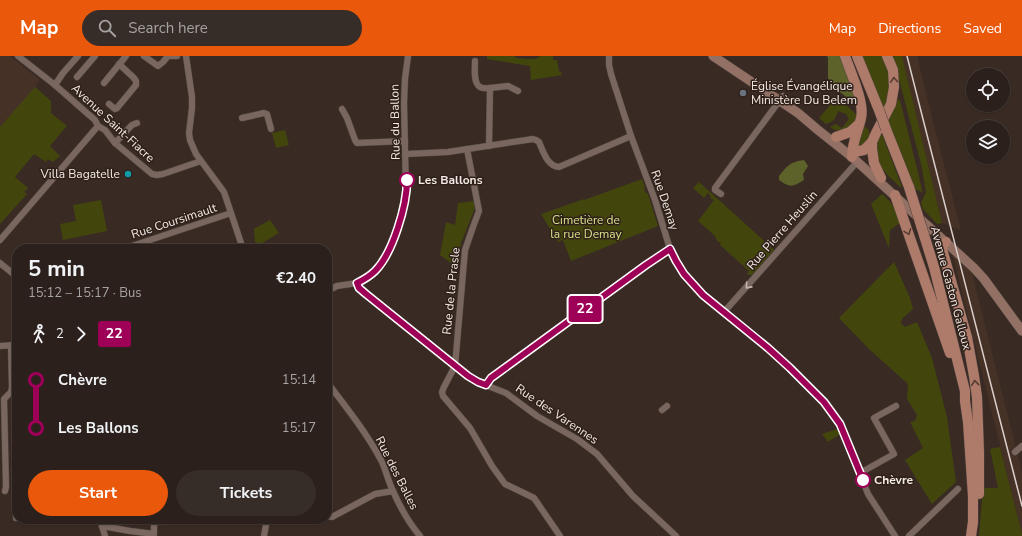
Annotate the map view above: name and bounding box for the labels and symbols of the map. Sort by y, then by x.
one-way arrow [889,77,898,83]
place label: Église Évangélique Ministère Du Belem [751,78,857,108]
street label: Avenue Saint-Fiacre [68,80,158,166]
street label: Rue du Ballon [386,84,404,160]
marker: Église Évangélique Ministère Du Belem [738,88,748,98]
place label: Villa Bagatelle [40,166,120,182]
street label: Rue Demay [647,168,683,233]
marker: Villa Bagatelle [123,169,133,179]
marker: Les Ballons [399,172,415,188]
place label: Les Ballons [418,172,483,188]
street label: Rue Pierre Heuslin [743,187,821,273]
street label: Rue Coursimault [129,199,220,242]
park label: Cimetière de la rue Demay [550,212,623,242]
street label: Avenue Gaston Galloux [927,224,975,352]
one-way arrow [903,229,911,236]
street label: Rue de la Prasle [438,247,464,335]
one-way arrow [745,281,752,288]
line badge: 22 [567,296,603,322]
street label: Rue des Varennes [512,380,602,448]
one-way arrow [971,380,980,386]
street label: Rue des Balles [372,434,422,513]
marker: Chèvre [855,472,871,488]
place label: Chèvre [874,472,914,488]

